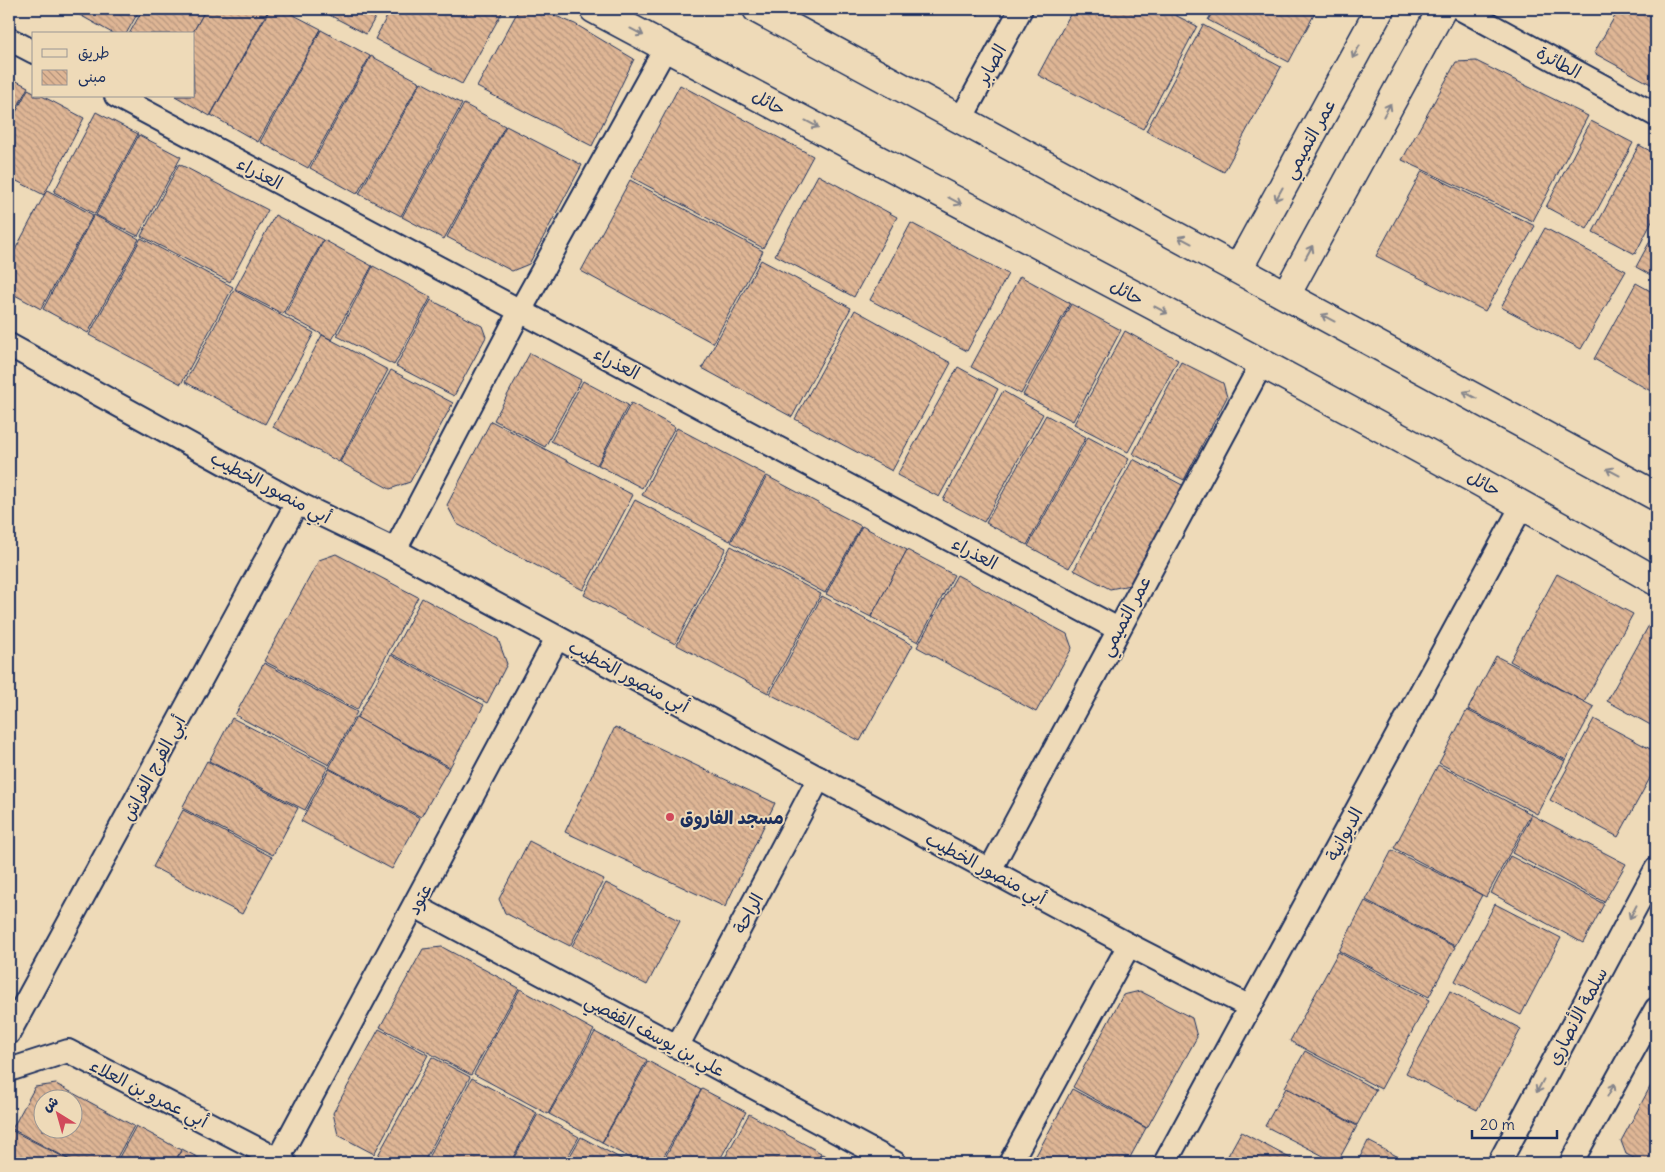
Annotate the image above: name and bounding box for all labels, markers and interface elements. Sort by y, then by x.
one-way arrow [629,28,644,37]
legend [32,32,195,98]
street label: الصابر [970,40,1011,90]
street label: الطائرة [1533,40,1585,84]
text: طريق [78,43,110,62]
one-way arrow [1351,44,1361,58]
text: مبنى [78,67,106,87]
street label: حائل [748,84,790,120]
street label: عمر التميمي [1278,95,1345,185]
one-way arrow [1382,102,1392,117]
one-way arrow [804,120,818,130]
street label: العذراء [233,151,287,195]
one-way arrow [1273,187,1283,201]
one-way arrow [947,196,962,206]
one-way arrow [1177,235,1192,245]
one-way arrow [1304,245,1314,260]
street label: حائل [1106,274,1148,310]
one-way arrow [1153,305,1167,315]
one-way arrow [1321,312,1335,322]
street label: العذراء [590,341,644,385]
one-way arrow [1463,390,1478,400]
street label: أبي منصور الخطيب [204,445,336,533]
street label: حائل [1463,465,1505,501]
one-way arrow [1606,467,1621,477]
street label: العذراء [948,531,1002,575]
street label: عمر التميمي [1094,572,1160,663]
street label: أبي منصور الخطيب [562,634,694,722]
street label: أبي الفرج الفراش [116,711,195,827]
street label: الديوانية [1320,803,1368,865]
place label: مسجد الفاروق [680,806,784,830]
marker: مسجد الفاروق [664,811,676,823]
street label: أبي منصور الخطيب [919,826,1051,914]
street label: عتود [401,879,437,919]
street label: الراحة [728,889,768,937]
one-way arrow [1628,905,1638,920]
street label: سلمة الأنصاري [1542,963,1614,1070]
street label: علي بن يوسف القفصي [579,988,729,1086]
street label: أبي عمرو بن العلاء [84,1053,213,1137]
one-way arrow [1535,1079,1545,1094]
one-way arrow [1607,1083,1617,1098]
north arrow [32,1090,82,1140]
text: ش [39,1092,62,1115]
scale bar [1472,1107,1558,1139]
text: 20 m [1480,1115,1515,1134]

